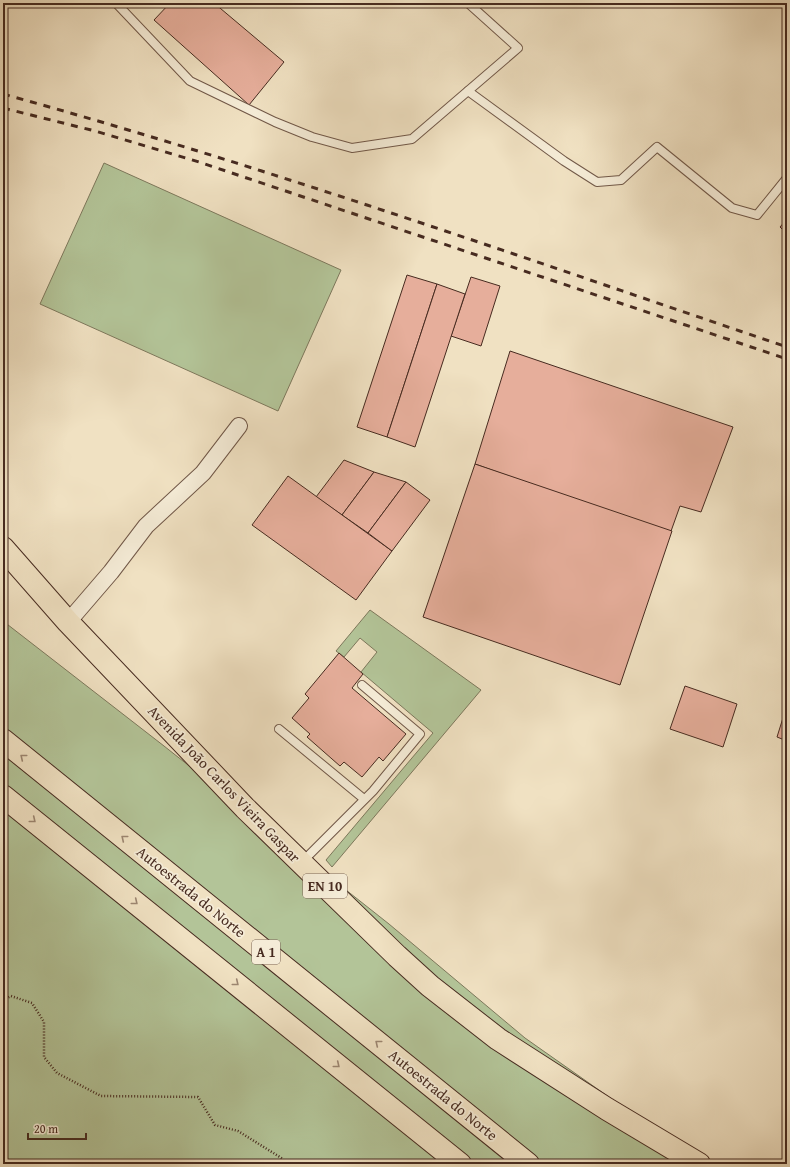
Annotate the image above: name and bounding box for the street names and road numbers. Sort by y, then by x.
street label: Avenida João Carlos Vieira Gaspar [143,700,305,867]
street label: Autoestrada do Norte [132,841,250,942]
road number: EN 10 [303,874,347,898]
road number: A 1 [252,940,280,964]
street label: Autoestrada do Norte [384,1044,502,1145]

